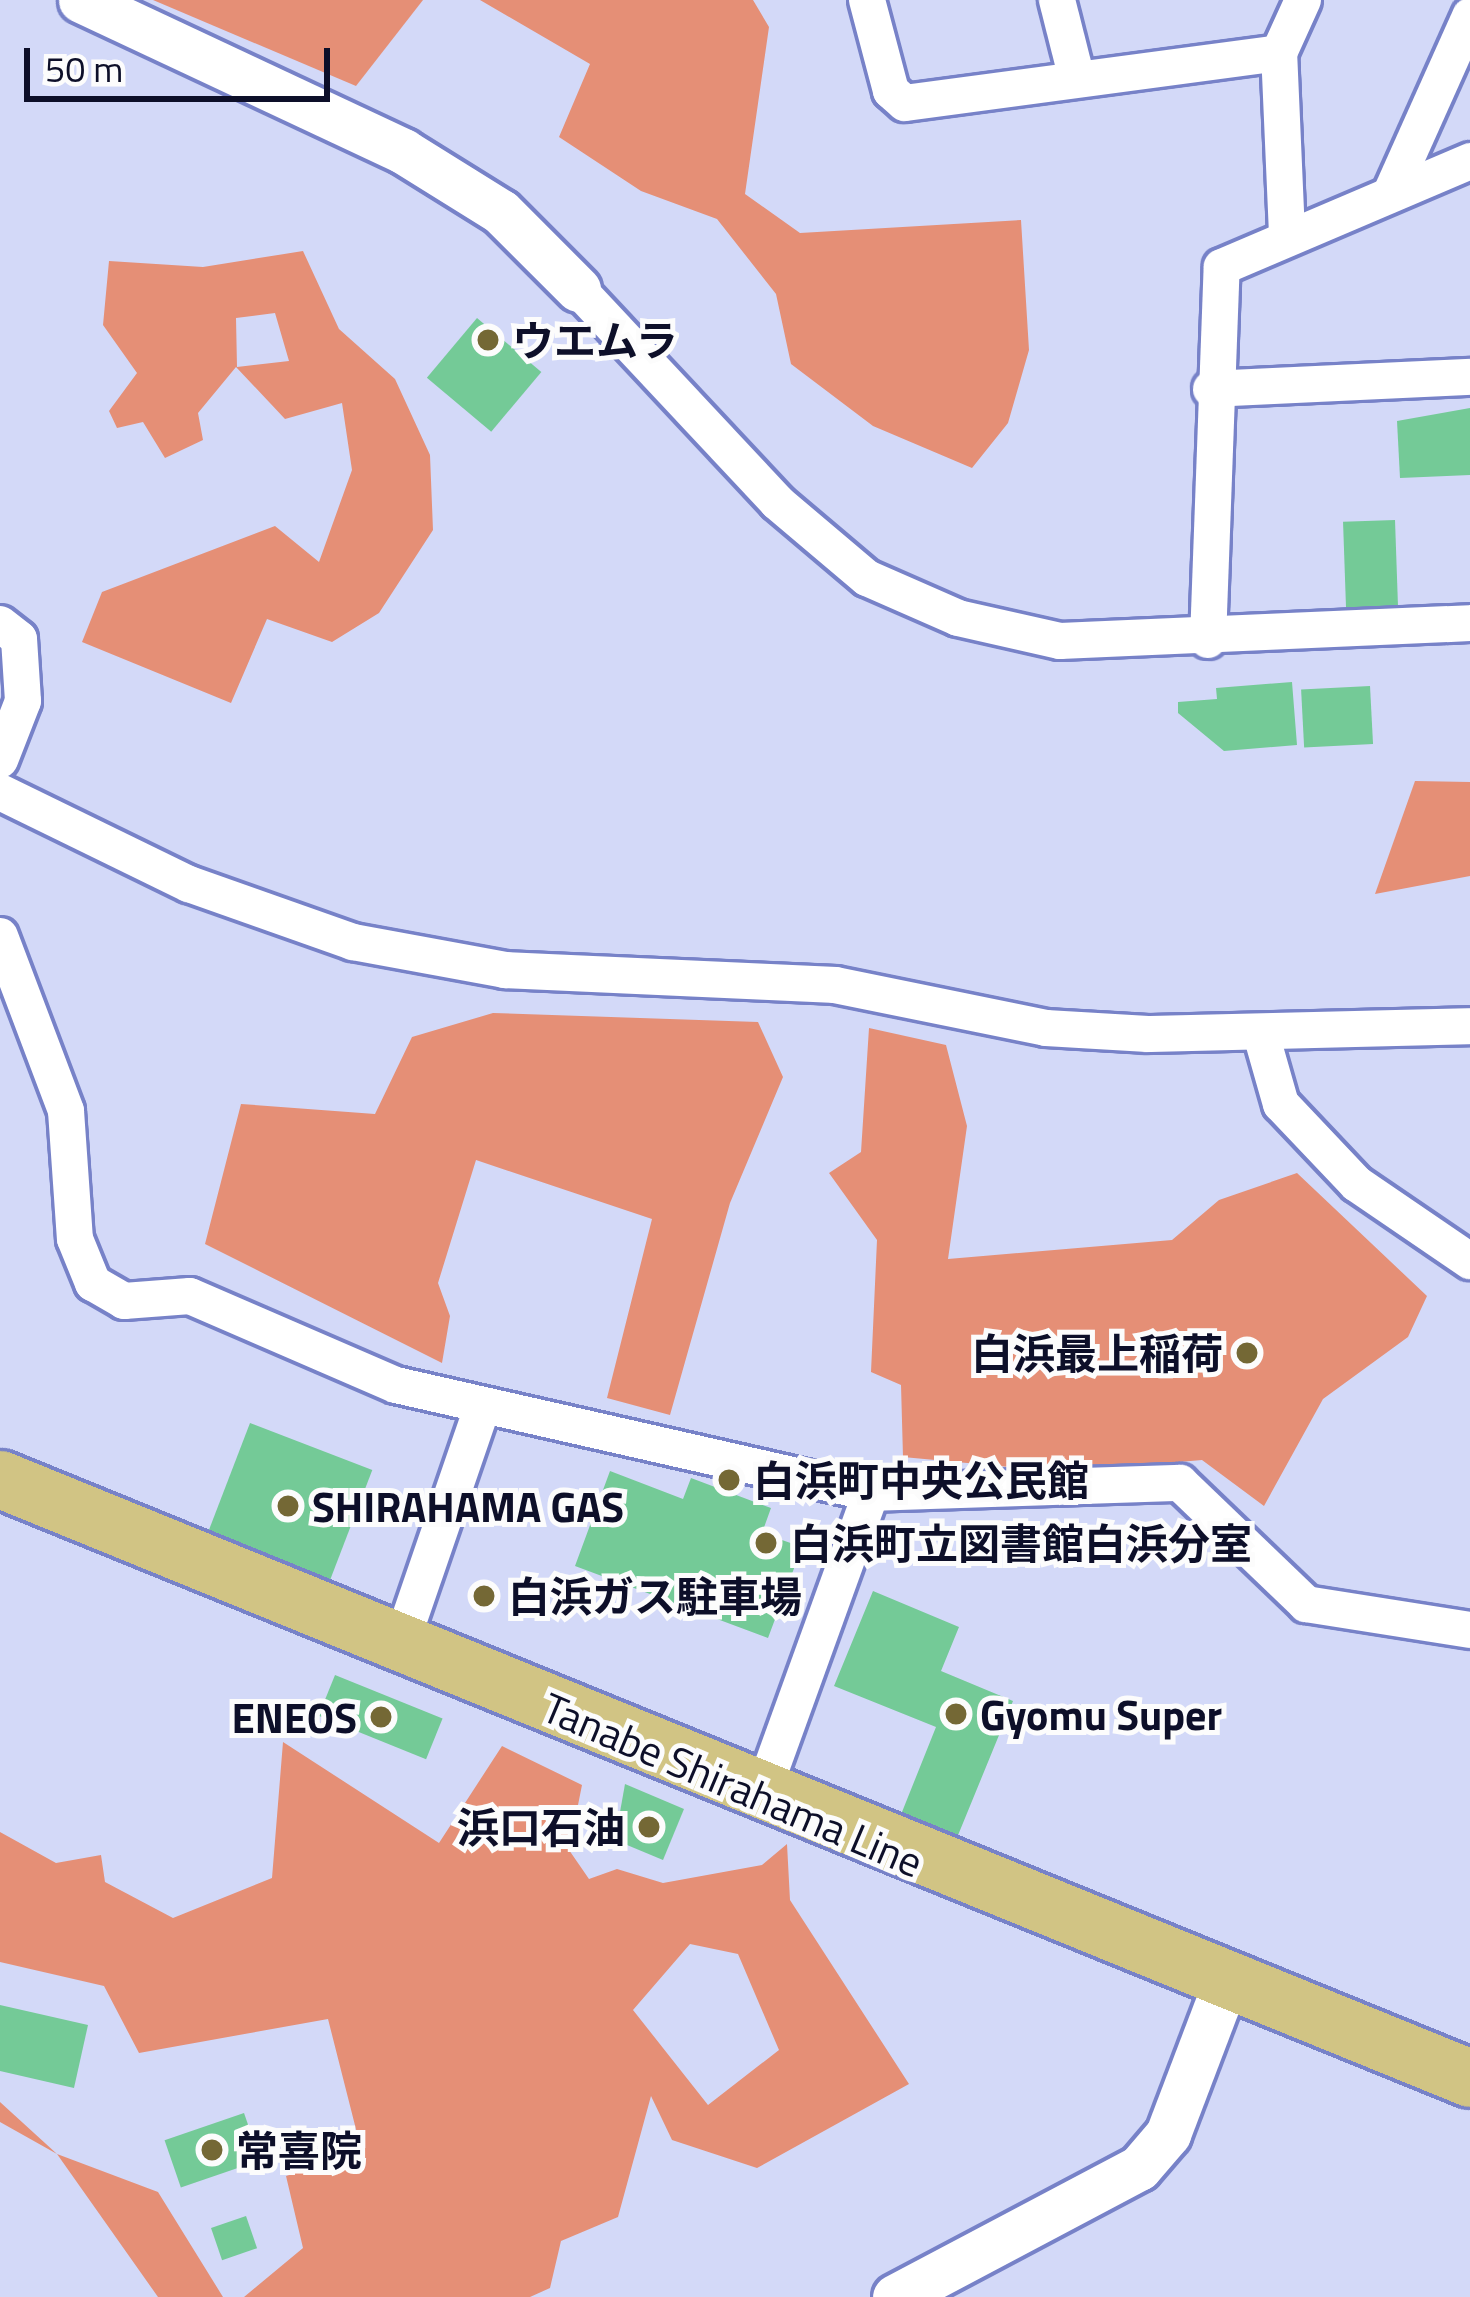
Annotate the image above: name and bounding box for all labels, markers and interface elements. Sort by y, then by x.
scale bar [30,24,336,98]
text: 50 m [45,41,123,96]
place label: ウエムラ [512,315,680,365]
marker: ウエムラ [475,327,501,353]
place label: 白浜最上稲荷 [971,1328,1223,1378]
marker: 白浜最上稲荷 [1234,1340,1260,1366]
place label: 白浜町中央公民館 [753,1455,1089,1505]
marker: 白浜町中央公民館 [716,1467,742,1493]
place label: SHIRAHAMA GAS [312,1481,624,1531]
marker: SHIRAHAMA GAS [275,1493,301,1519]
place label: 白浜町立図書館白浜分室 [790,1518,1252,1568]
marker: 白浜町立図書館白浜分室 [753,1530,779,1556]
place label: 白浜ガス駐車場 [508,1571,802,1621]
marker: 白浜ガス駐車場 [471,1583,497,1609]
street label: Tanabe Shirahama Line [536,1681,930,1887]
place label: Gyomu Super [980,1689,1222,1739]
place label: ENEOS [231,1692,357,1742]
marker: Gyomu Super [943,1701,969,1727]
marker: ENEOS [368,1704,394,1730]
place label: 浜口石油 [457,1802,625,1852]
marker: 浜口石油 [636,1814,662,1840]
place label: 常喜院 [236,2125,362,2175]
marker: 常喜院 [199,2137,225,2163]

